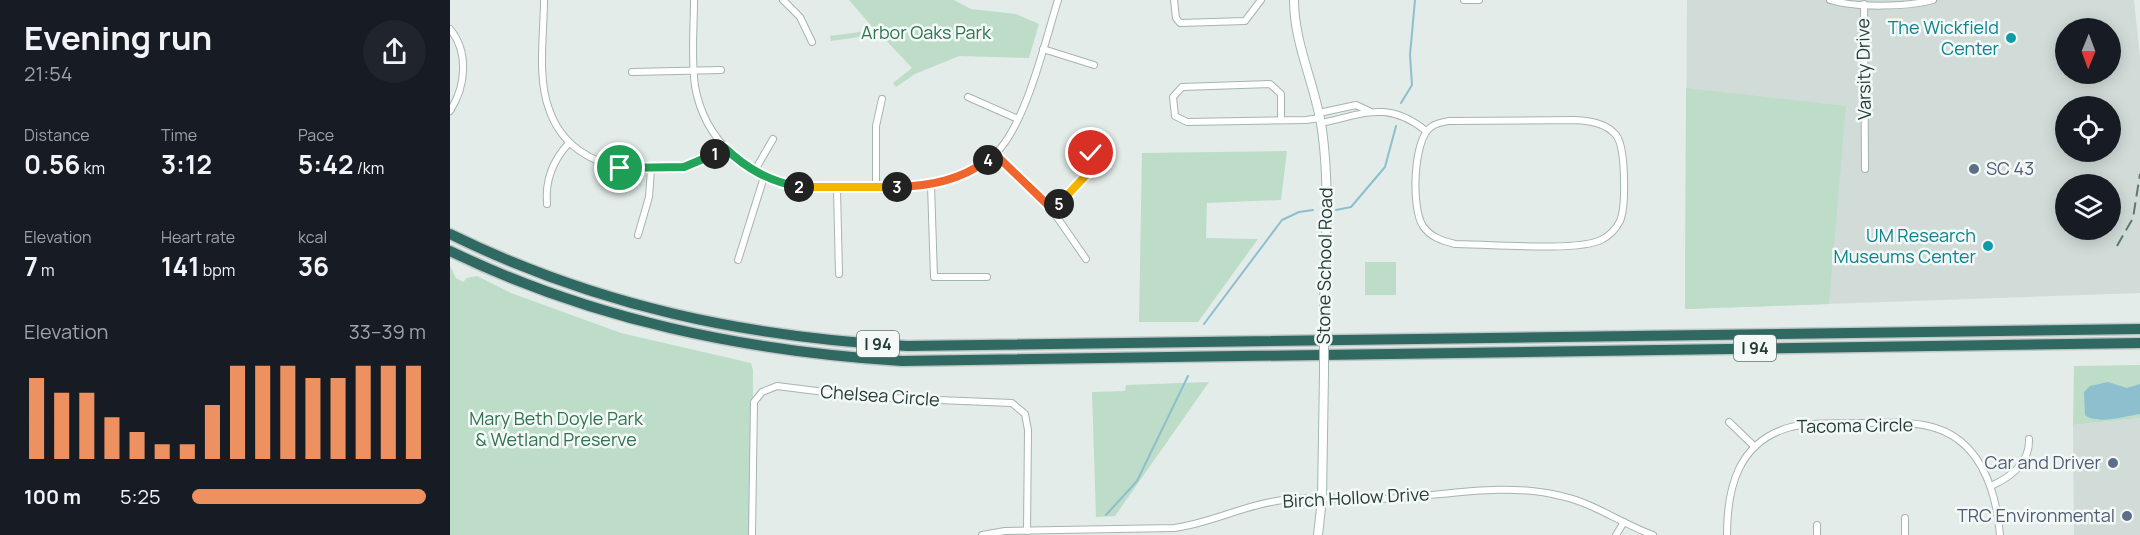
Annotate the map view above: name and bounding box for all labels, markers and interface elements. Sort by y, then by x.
text: Evening run [24,15,212,60]
place label: The Wickfield Center [1888,15,2000,60]
street label: Varsity Drive [1850,18,1876,120]
north arrow [2055,18,2121,84]
map controls [2055,18,2121,240]
button: share [363,20,426,83]
park label: Arbor Oaks Park [861,20,992,44]
marker: The Wickfield Center [2004,31,2018,45]
text: 21:54 [24,60,73,87]
button: locate [2055,96,2121,162]
text: Distance [24,124,90,146]
text: Time [161,124,197,146]
text: Pace [298,124,334,146]
pin [1065,127,1116,178]
icon: check [1074,136,1107,169]
pin: 1 [700,139,730,169]
pin [594,142,645,193]
text: 1 [711,143,719,165]
pin: 4 [973,145,1003,175]
text: 0.56 [24,146,80,182]
text: 3:12 [161,146,212,182]
text: 5:42 [298,146,353,182]
text: 4 [983,149,993,171]
icon: arrive [603,151,636,184]
place label: SC 43 [1986,156,2034,180]
text: km [80,157,105,179]
text: /km [353,157,384,179]
marker: SC 43 [1967,162,1981,176]
pin: 2 [784,172,814,202]
pin: 3 [882,172,912,202]
button: layers [2055,174,2121,240]
text: 2 [794,176,804,198]
text: 3 [892,176,902,198]
street label: Stone School Road [1311,187,1337,345]
pin: 5 [1044,189,1074,219]
text: 5 [1054,193,1064,215]
place label: UM Research Museums Center [1834,223,1977,268]
text: Elevation [24,226,92,248]
text: Heart rate [161,226,235,248]
text: kcal [298,226,327,248]
marker: UM Research Museums Center [1981,239,1995,253]
text: 7 [24,248,38,284]
text: 141 [161,248,200,284]
text: 36 [298,248,329,284]
text: m [38,259,55,281]
text: bpm [200,259,235,281]
text: Elevation [24,318,108,345]
text: 33–39 m [349,318,426,345]
road number: I 94 [857,331,899,357]
road number: I 94 [1734,335,1776,361]
street label: Chelsea Circle [820,379,941,411]
park label: Mary Beth Doyle Park & Wetland Preserve [469,406,644,451]
street label: Tacoma Circle [1797,412,1913,438]
place label: Car and Driver [1985,450,2102,474]
marker: Car and Driver [2106,456,2120,470]
street label: Birch Hollow Drive [1282,481,1430,513]
text: 100 m [24,483,81,510]
text: 5:25 [120,483,160,510]
place label: TRC Environmental [1957,503,2115,527]
marker: TRC Environmental [2120,509,2134,523]

